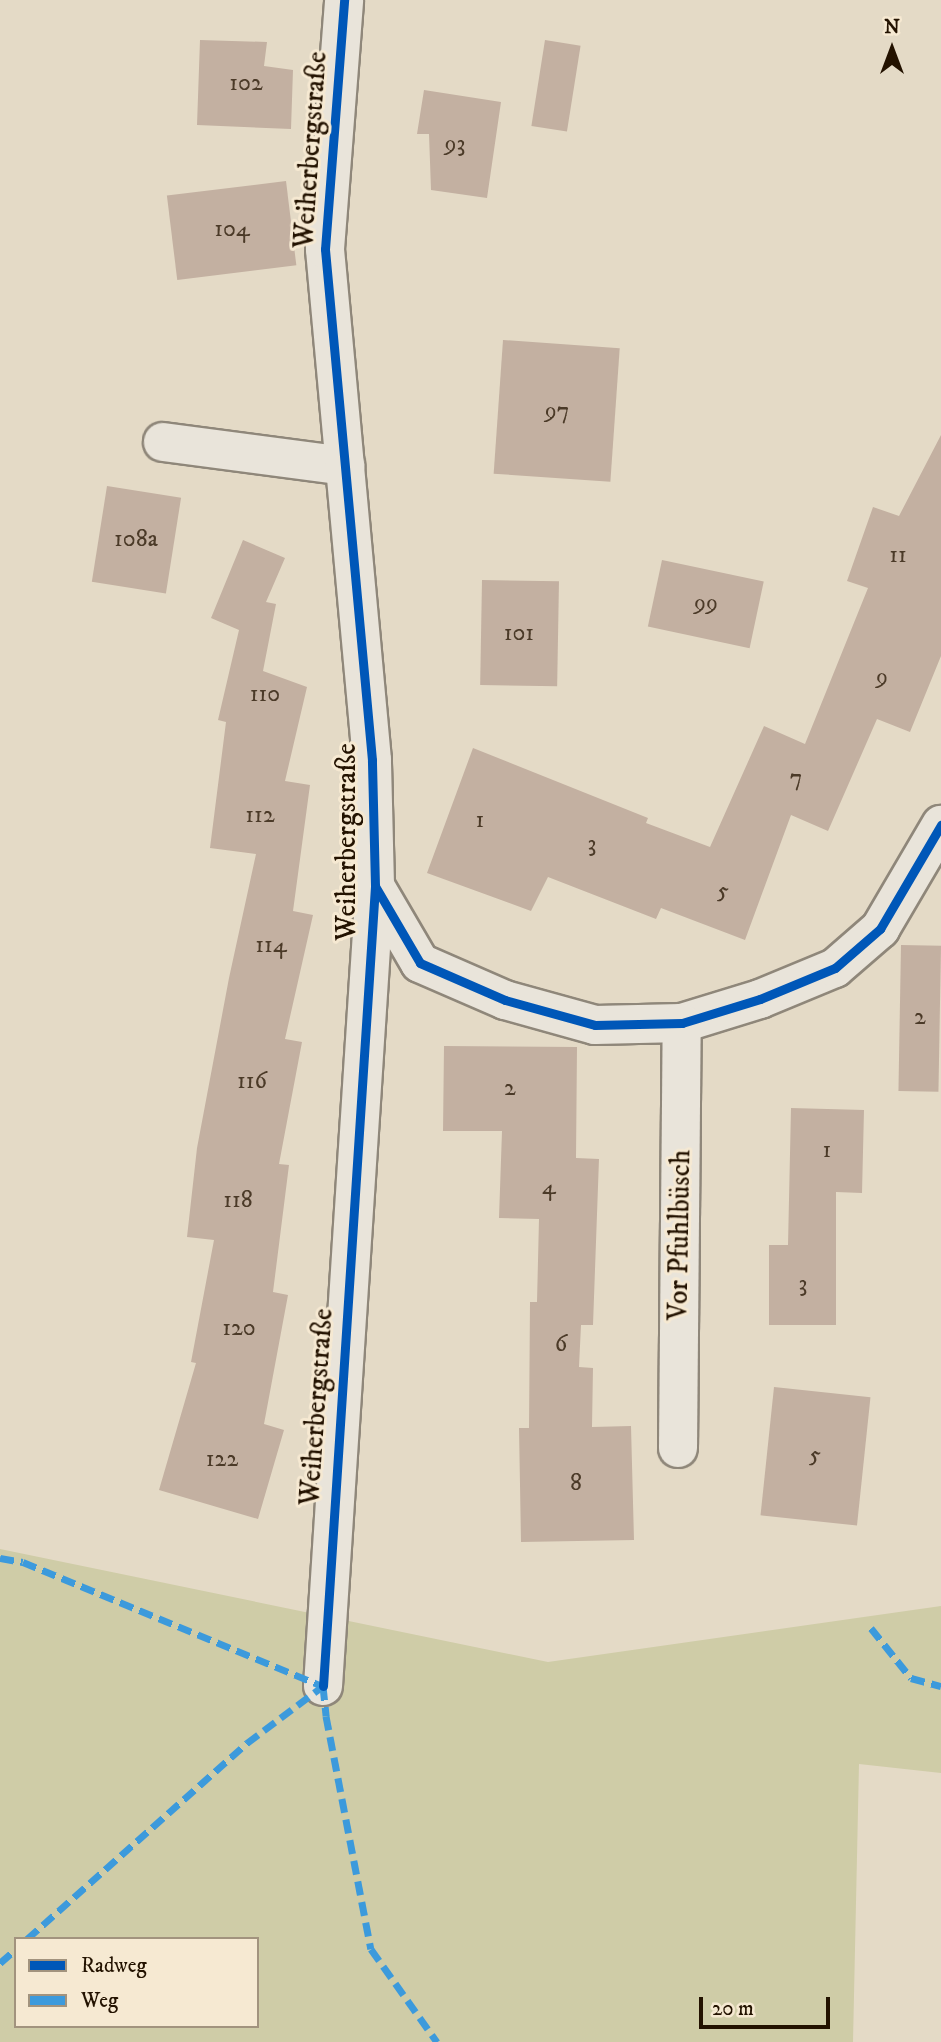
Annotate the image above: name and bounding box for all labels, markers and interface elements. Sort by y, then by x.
north arrow [857,14,927,84]
text: N [884,16,900,39]
street label: Weiherbergstraße [287,50,335,250]
house number: 102 [229,70,263,98]
house number: 93 [445,131,465,159]
house number: 104 [214,216,250,244]
house number: 97 [545,398,569,426]
house number: 108a [114,526,158,554]
house number: 11 [889,542,907,570]
house number: 99 [694,590,718,618]
house number: 101 [504,620,534,648]
house number: 9 [876,664,888,692]
house number: 110 [250,681,280,709]
street label: Weiherbergstraße [330,743,364,941]
house number: 7 [790,765,802,793]
house number: 112 [245,802,275,830]
house number: 1 [476,807,484,835]
house number: 3 [588,831,596,859]
house number: 5 [717,878,729,906]
house number: 114 [255,932,287,960]
house number: 2 [914,1004,926,1032]
house number: 116 [237,1068,267,1096]
house number: 2 [504,1075,516,1103]
house number: 1 [823,1137,831,1165]
street label: Vor Pfuhlbüsch [662,1149,698,1321]
house number: 4 [542,1174,556,1202]
house number: 118 [223,1187,253,1215]
house number: 3 [799,1271,807,1299]
street label: Weiherbergstraße [293,1307,341,1507]
house number: 120 [222,1315,256,1343]
house number: 6 [555,1331,567,1359]
house number: 5 [809,1442,821,1470]
house number: 122 [206,1446,238,1474]
house number: 8 [570,1470,582,1498]
legend [14,1937,259,2028]
text: Radweg [81,1953,147,1979]
scale bar [703,1982,834,2026]
text: Weg [81,1988,118,2014]
text: 20 m [712,1996,754,2022]

